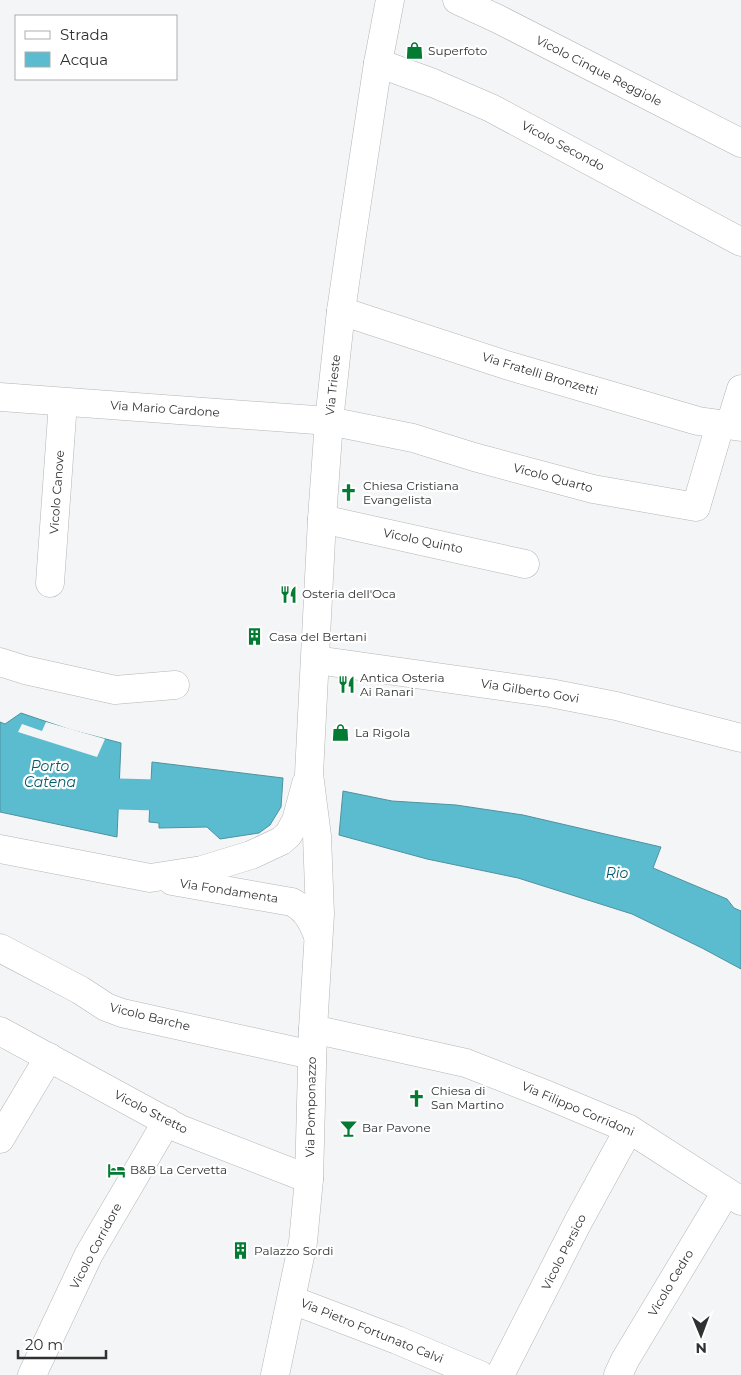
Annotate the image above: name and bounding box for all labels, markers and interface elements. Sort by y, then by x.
legend [15,15,178,80]
text: Strada [60,25,109,44]
street label: Vicolo Cinque Reggiole [534,32,665,109]
shop icon: Superfoto [404,41,424,61]
place label: Superfoto [428,43,487,58]
text: Acqua [60,50,108,69]
street label: Vicolo Secondo [519,117,607,174]
street label: Via Fratelli Bronzetti [480,349,600,398]
street label: Via Trieste [322,354,343,416]
street label: Via Mario Cardone [110,397,220,420]
street label: Vicolo Canove [46,450,67,534]
street label: Vicolo Quarto [512,460,595,495]
place label: Chiesa Cristiana Evangelista [363,478,459,507]
church icon: Chiesa Cristiana Evangelista [339,483,359,503]
street label: Vicolo Quinto [382,525,464,556]
restaurant icon: Osteria dell'Oca [278,584,298,604]
place label: Osteria dell'Oca [302,586,396,601]
building icon: Casa del Bertani [245,627,265,647]
place label: Casa del Bertani [269,629,367,644]
place label: Antica Osteria Ai Ranari [360,670,445,699]
restaurant icon: Antica Osteria Ai Ranari [336,675,356,695]
street label: Via Gilberto Govi [480,675,580,706]
shop icon: La Rigola [331,723,351,743]
place label: La Rigola [355,725,410,740]
water label: Porto Catena [24,757,76,791]
water label: Rio [606,864,629,882]
street label: Via Fondamenta [179,875,279,906]
street label: Vicolo Barche [108,999,192,1034]
street label: Via Pomponazzo [302,1056,319,1158]
street label: Via Filippo Corridoni [519,1078,637,1139]
place label: Chiesa di San Martino [431,1083,504,1112]
street label: Vicolo Stretto [112,1087,190,1137]
church icon: Chiesa di San Martino [407,1088,427,1108]
bar icon: Bar Pavone [338,1118,358,1138]
place label: Bar Pavone [362,1120,431,1135]
hotel icon: B&B La Cervetta [106,1160,126,1180]
place label: B&B La Cervetta [130,1162,227,1177]
street label: Vicolo Corridore [67,1200,125,1291]
street label: Vicolo Persico [538,1211,589,1292]
building icon: Palazzo Sordi [230,1241,250,1261]
place label: Palazzo Sordi [254,1243,334,1258]
street label: Vicolo Cedro [645,1247,696,1319]
street label: Via Pietro Fortunato Calvi [299,1295,446,1366]
north arrow [676,1310,726,1360]
scale bar [18,1328,105,1360]
text: 20 m [25,1335,63,1354]
text: N [695,1339,707,1357]

